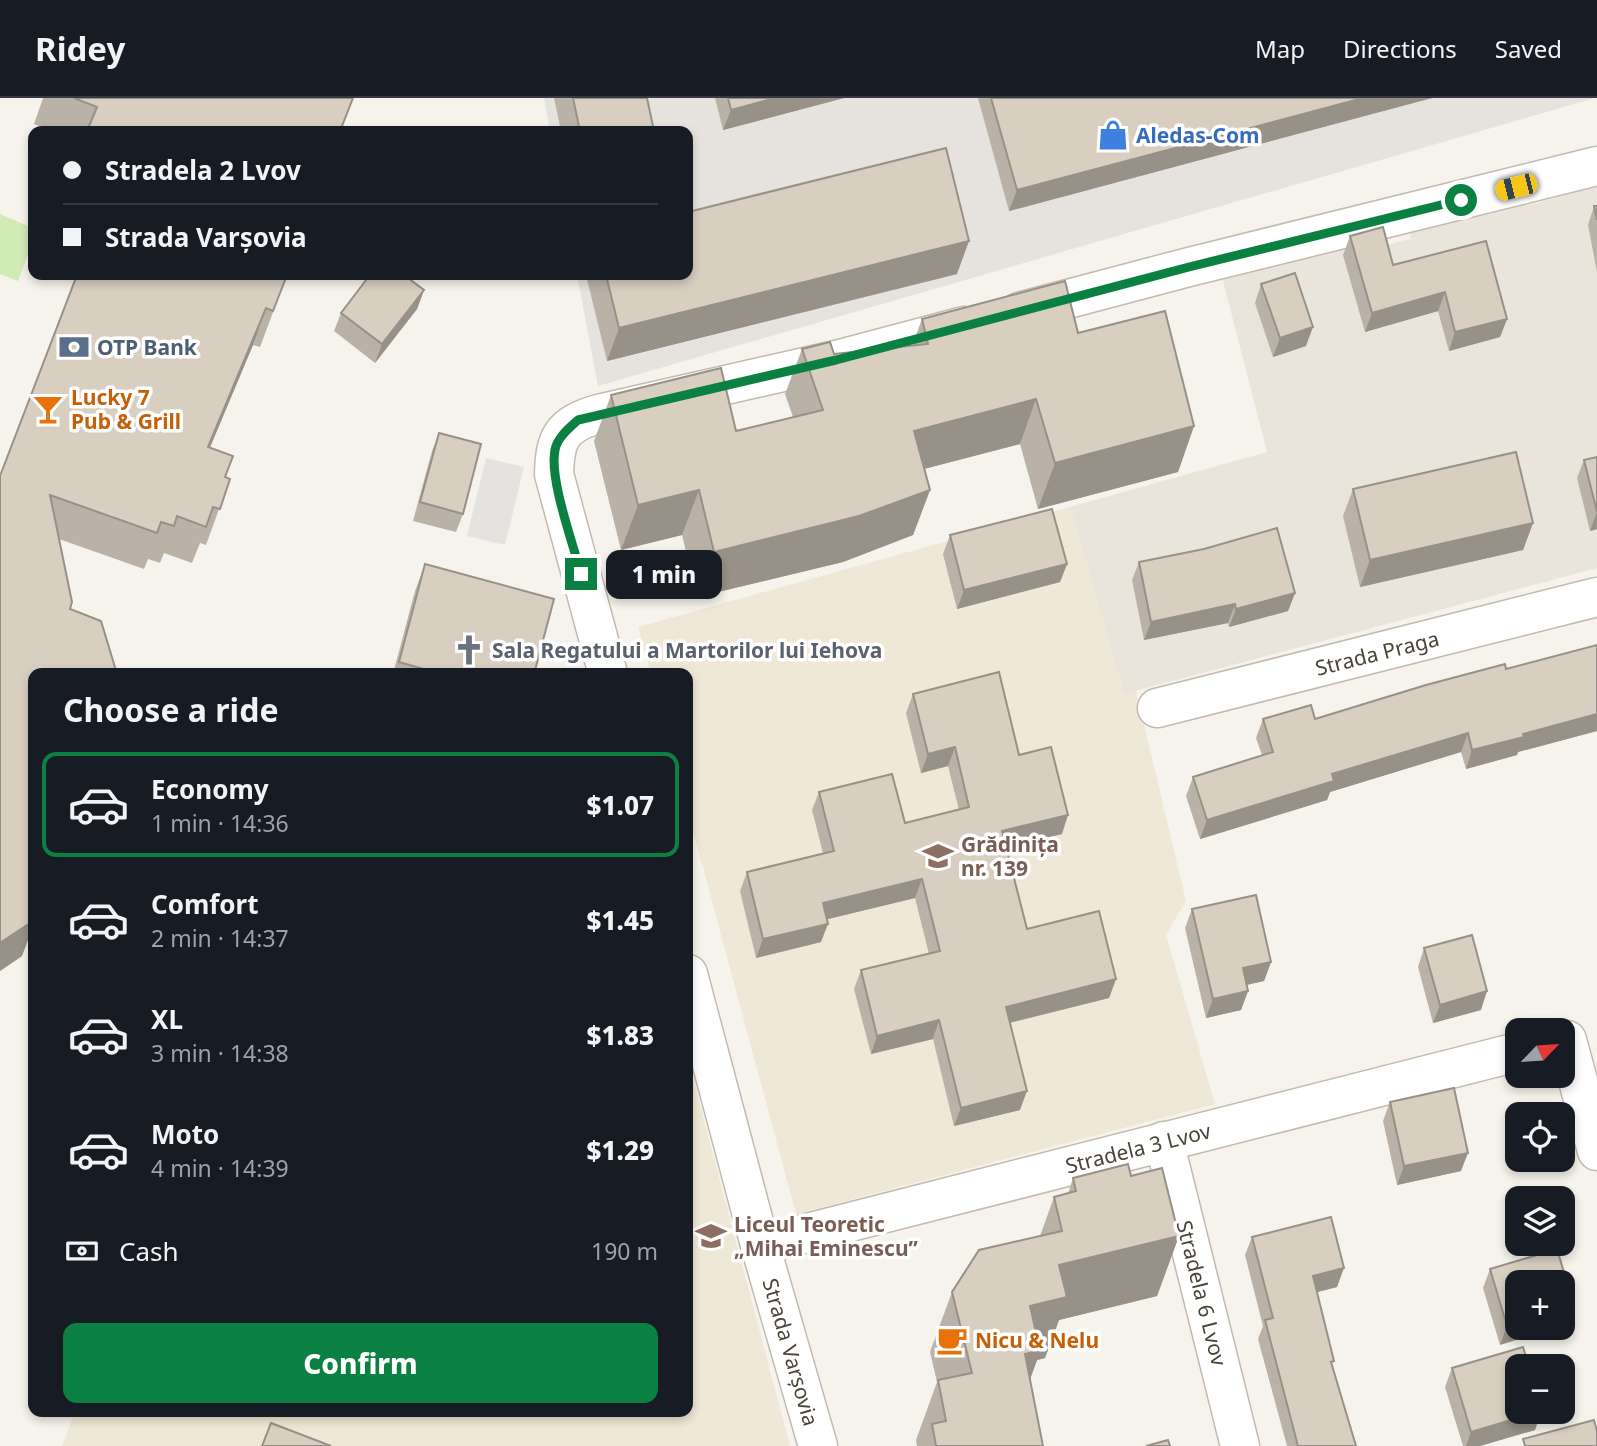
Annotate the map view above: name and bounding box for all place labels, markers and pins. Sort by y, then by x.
shop icon: Aledas-Com [1096,118,1130,152]
place label: Aledas-Com [1136,121,1260,149]
bank icon: OTP Bank [57,330,91,364]
place label: OTP Bank [97,333,198,361]
place label: Lucky 7 Pub & Grill [71,383,181,435]
bar icon: Lucky 7 Pub & Grill [31,392,65,426]
church icon: Sala Regatului a Martorilor lui Iehova [452,633,486,667]
place label: Sala Regatului a Martorilor lui Iehova [492,636,882,664]
place label: Grădinița nr. 139 [961,830,1059,882]
school or university icon: Grădinița nr. 139 [921,839,955,873]
place label: Liceul Teoretic „Mihai Eminescu” [734,1210,919,1262]
school or university icon: Liceul Teoretic „Mihai Eminescu” [694,1219,728,1253]
cafe icon: Nicu & Nelu [935,1323,969,1357]
place label: Nicu & Nelu [975,1326,1099,1354]

